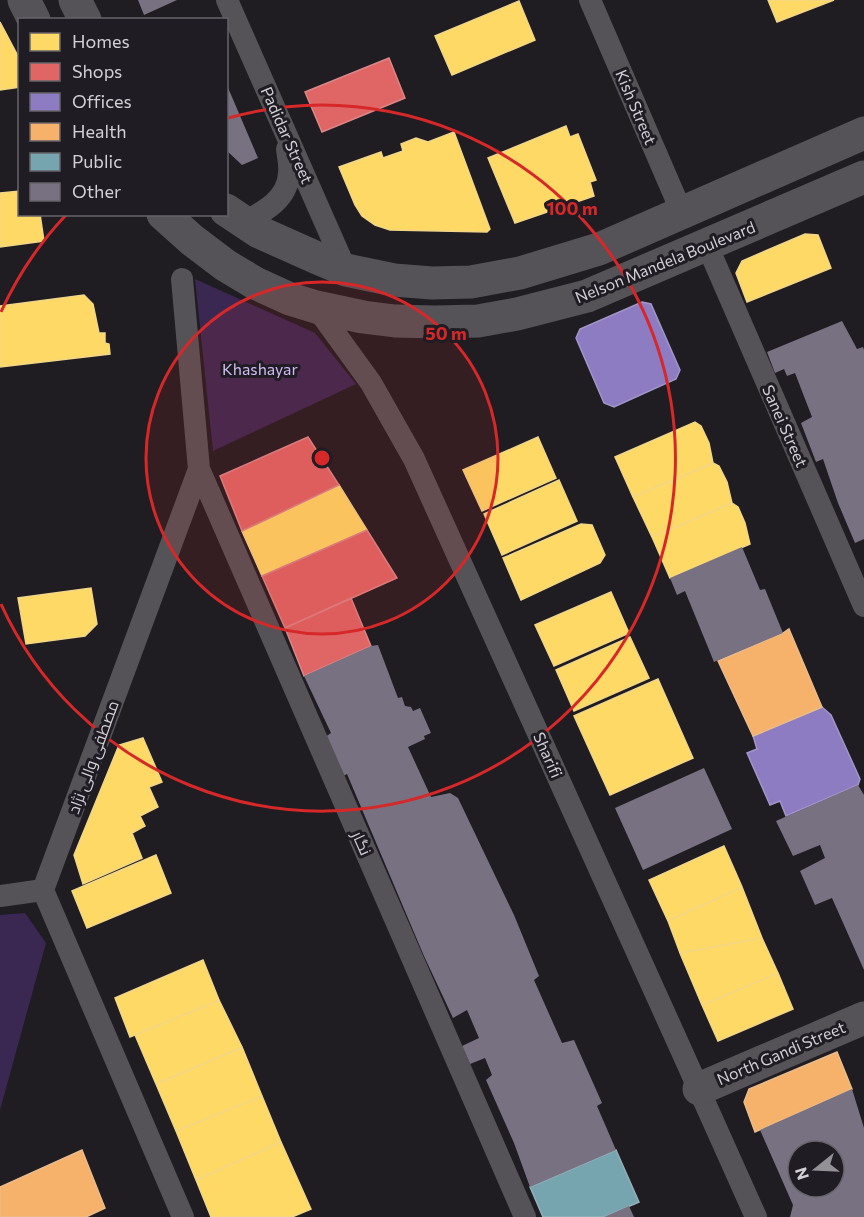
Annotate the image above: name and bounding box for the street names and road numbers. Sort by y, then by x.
street label: Kish Street [612,66,661,148]
street label: Padidar Street [258,83,317,187]
street label: Nelson Mandela Boulevard [572,217,758,306]
street label: Sanei Street [759,382,812,470]
street label: مصطفی والی نژاد [63,698,124,817]
street label: Sharifi [530,729,567,781]
street label: نگار [347,827,376,858]
street label: North Gandi Street [714,1017,848,1088]

